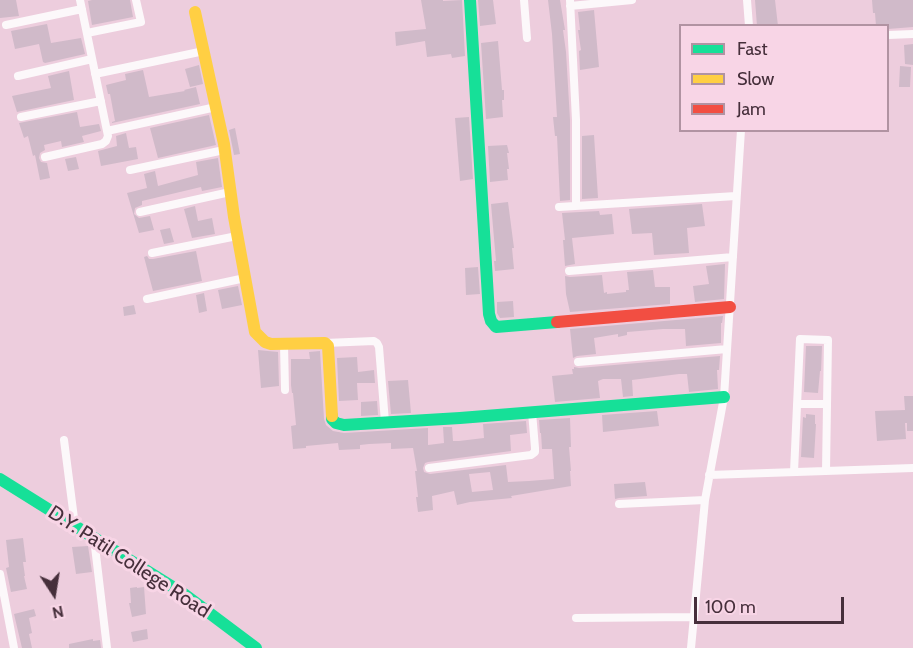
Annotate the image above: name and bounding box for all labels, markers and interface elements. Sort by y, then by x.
legend [679,24,889,132]
text: Fast [737,38,768,60]
text: Slow [737,68,774,90]
text: Jam [737,98,766,120]
street label: D.Y. Patil College Road [44,501,214,623]
north arrow [24,564,84,624]
scale bar [697,585,847,623]
text: 100 m [705,596,756,618]
text: N [50,602,65,623]

